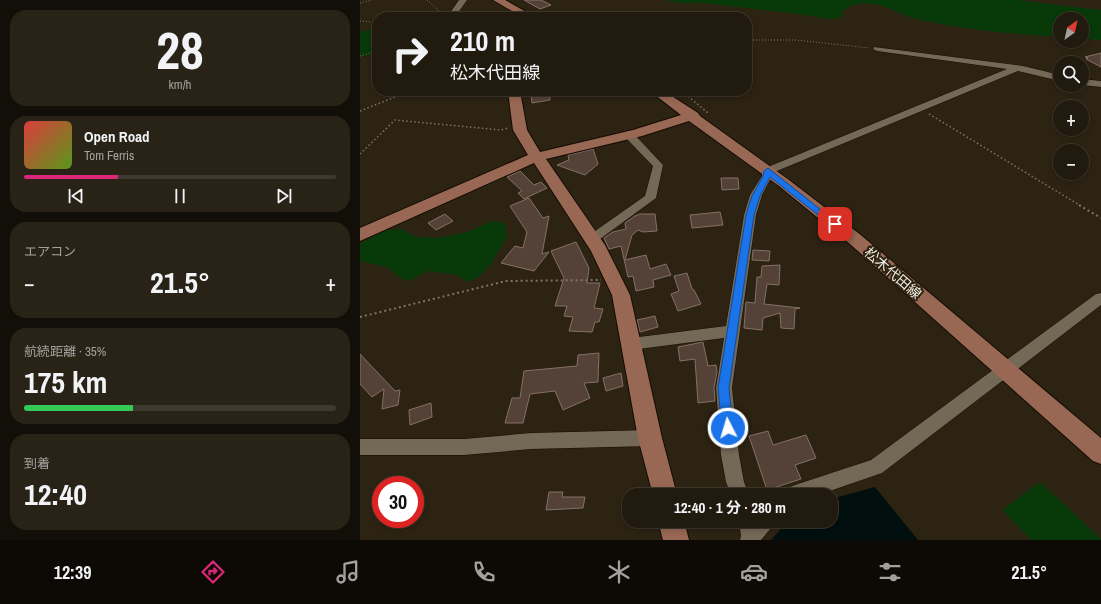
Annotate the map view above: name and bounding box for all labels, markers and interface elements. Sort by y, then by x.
north arrow [1053,12,1089,48]
map controls [1053,12,1089,180]
text: 28 [156,15,204,85]
text: 210 m [450,22,515,60]
icon: right [384,28,436,80]
button: search [1053,56,1089,92]
text: 松木代田線 [450,60,540,85]
text: km/h [168,76,192,93]
button: + [1053,100,1089,136]
text: Open Road [84,126,150,147]
button: − [1053,144,1089,180]
text: Tom Ferris [84,147,134,164]
icon: previous [65,185,87,207]
icon: pause [169,185,191,207]
icon: next [273,185,295,207]
pin [818,207,852,241]
icon: arrive [824,213,846,235]
text: エアコン [24,243,76,260]
street label: 松木代田線 [861,243,925,303]
text: 21.5° [150,262,210,302]
text: − [24,268,35,298]
text: + [325,268,336,298]
text: 航続距離 · 35% [24,343,106,360]
text: 175 km [24,362,107,402]
position arrow [707,407,749,449]
text: 到着 [24,455,50,472]
text: 12:40 [24,474,87,514]
speed limit sign: 30 [372,476,424,528]
text: 12:40 · 1 分 · 280 m [674,497,786,518]
icon: directions [199,558,227,586]
icon: music [334,558,362,586]
icon: phone [470,558,498,586]
icon: climate [605,558,633,586]
icon: car [740,558,768,586]
icon: filters [876,558,904,586]
text: 12:39 [54,560,91,585]
text: 21.5° [1011,560,1047,585]

